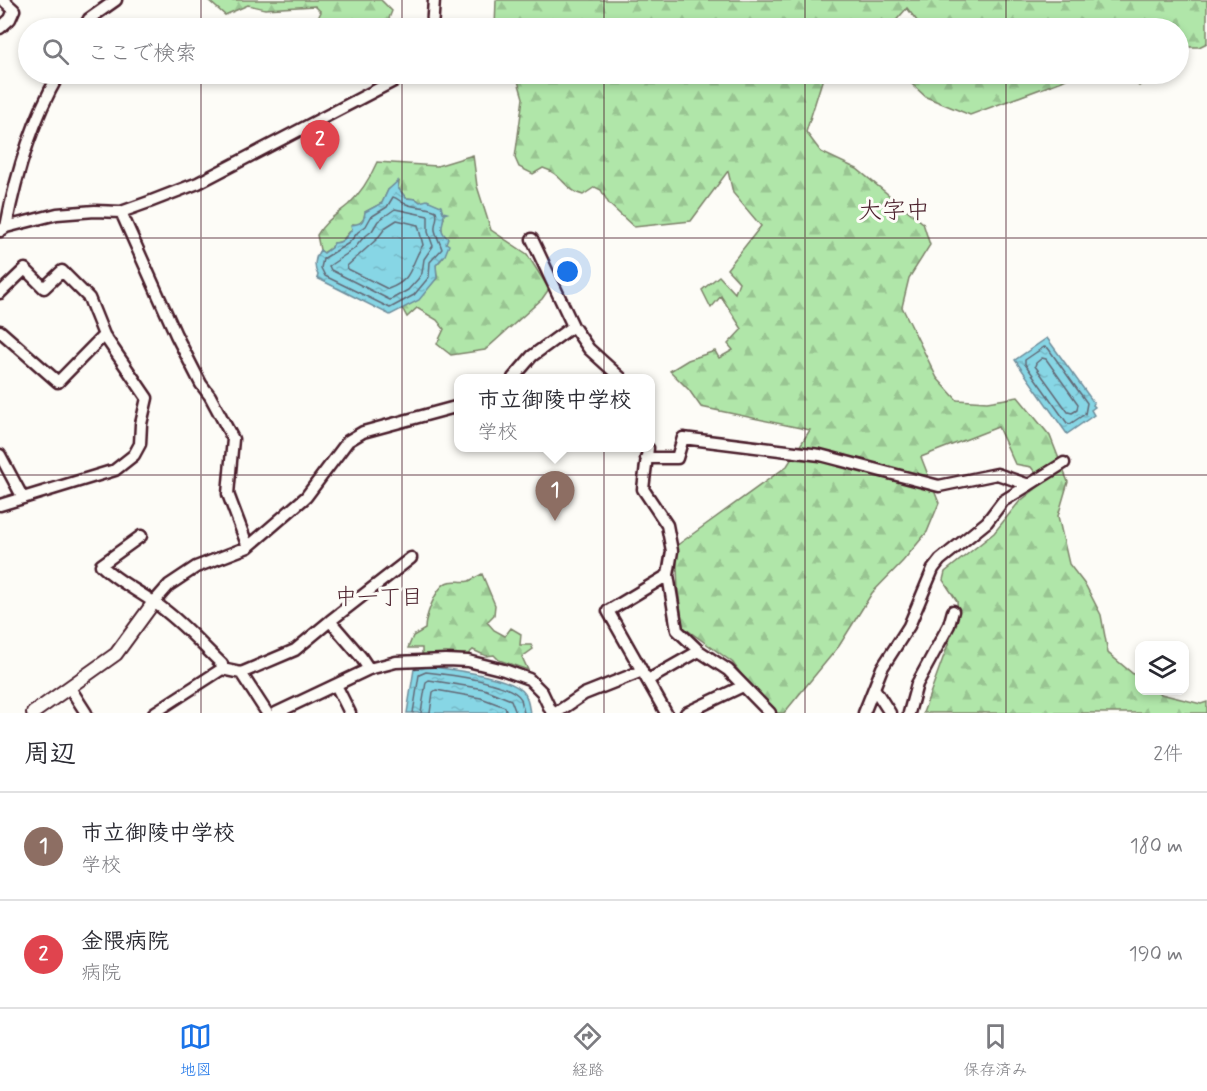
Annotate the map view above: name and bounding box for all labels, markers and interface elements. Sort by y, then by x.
search box [18,18,1189,84]
icon: search [39,35,72,68]
text: ここで検索 [87,40,197,68]
pin: 2 [300,120,340,170]
district label: 大字中 [858,196,930,227]
your location [553,257,582,286]
popup [454,374,655,452]
text: 市立御陵中学校 [477,387,632,415]
text: 学校 [477,419,517,446]
pin: 1 [536,472,574,521]
district label: 中一丁目 [335,584,423,612]
map controls [1135,641,1189,695]
button: layers [1135,641,1189,695]
text: 周辺 [24,738,76,772]
text: 2件 [1153,741,1183,768]
text: 市立御陵中学校 [81,820,235,848]
text: 1 [39,833,48,860]
text: 180 m [1130,833,1183,860]
text: 学校 [81,852,121,879]
text: 金隈病院 [81,928,169,956]
text: 2 [39,941,48,968]
text: 190 m [1129,941,1183,968]
text: 病院 [81,960,121,987]
tab: 地図 [179,1020,212,1081]
tab: 経路 [571,1020,604,1081]
tab: 保存済み [963,1020,1027,1081]

